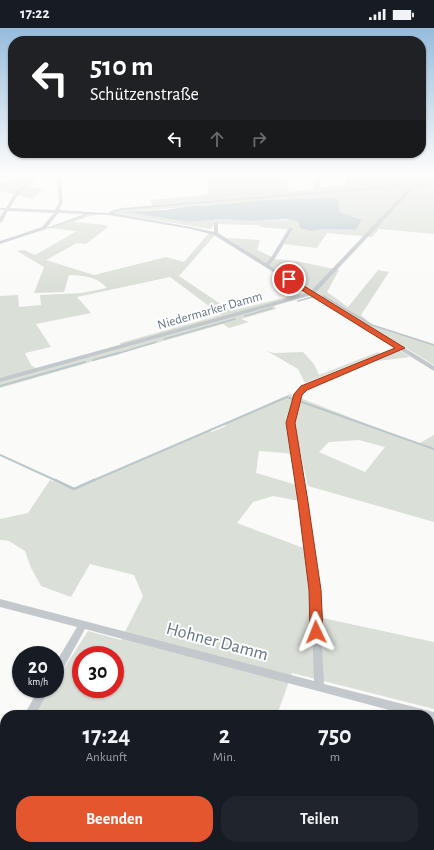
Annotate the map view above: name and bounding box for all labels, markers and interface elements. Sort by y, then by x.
text: 17:22 [20,6,49,21]
icon: left [24,52,76,104]
text: 510 m [90,53,154,81]
text: Schützenstraße [90,86,199,104]
icon: left [164,128,186,150]
icon: ahead [206,128,228,150]
icon: right [248,128,270,150]
pin [272,262,306,296]
icon: arrive [278,268,300,290]
street label: Niedermarker Damm [156,290,264,332]
position arrow [295,611,337,653]
street label: Hohner Damm [164,620,270,664]
speed limit sign: 30 [72,646,124,698]
text: 20 [28,657,48,677]
text: km/h [28,677,48,687]
text: 17:24 [82,724,130,748]
text: 2 [219,724,230,748]
text: 750 [318,724,352,748]
text: Ankunft [86,751,127,764]
text: Min. [213,751,236,764]
text: m [330,751,340,764]
button: Beenden [16,796,213,842]
button: Teilen [221,796,418,842]

